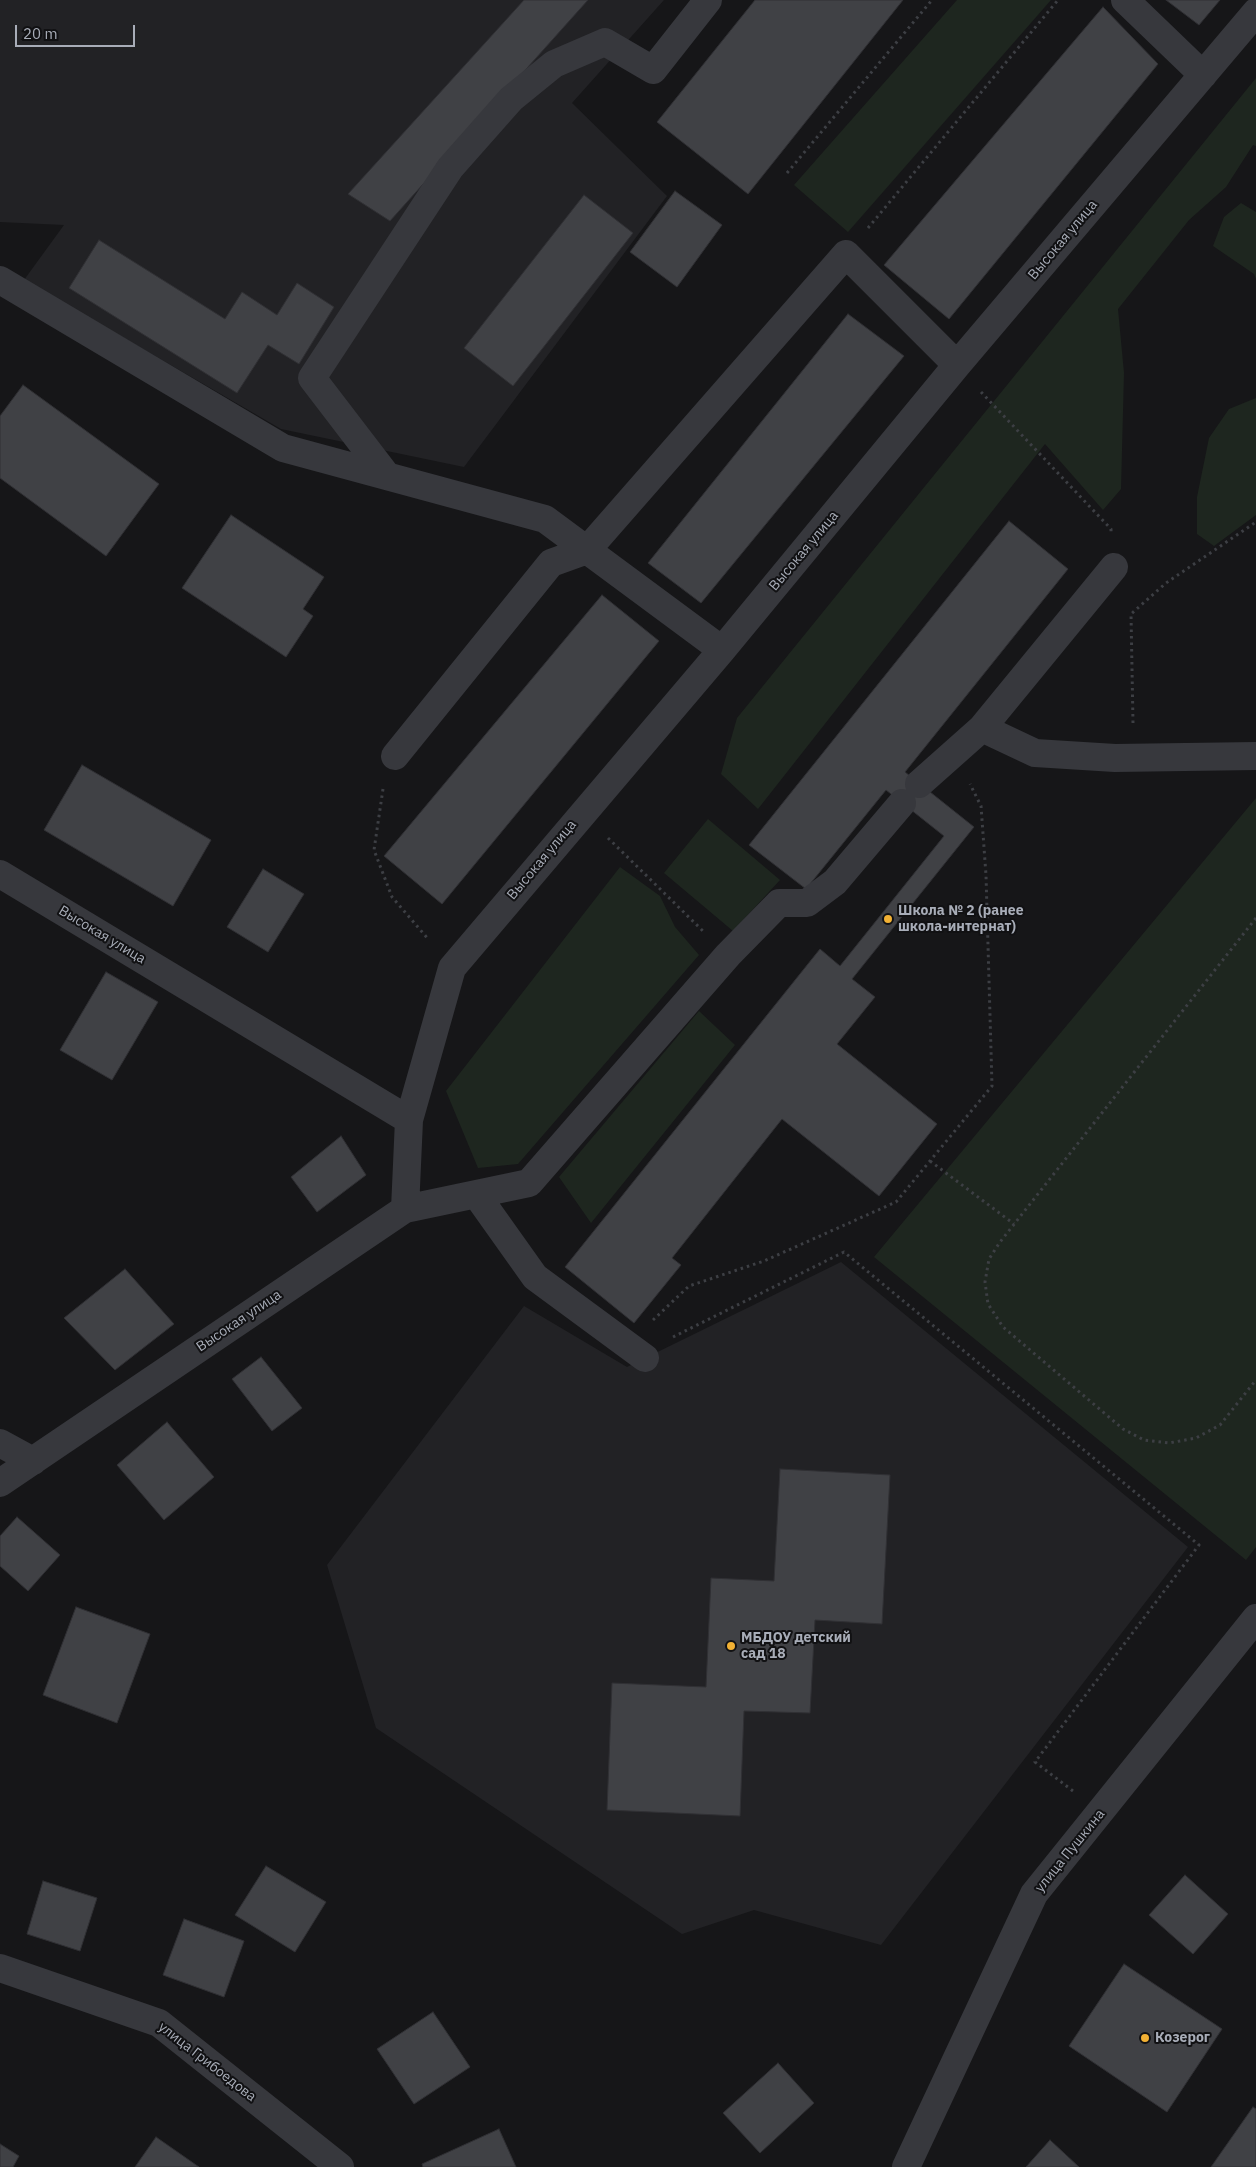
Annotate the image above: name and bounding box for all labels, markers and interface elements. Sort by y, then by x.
scale bar [18,15,138,47]
text: 20 m [23,24,58,43]
street label: Высокая улица [1025,197,1101,283]
street label: Высокая улица [766,508,842,594]
street label: Высокая улица [504,817,580,903]
street label: Высокая улица [55,902,149,968]
place label: Школа № 2 (ранее школа-интернат) [898,903,1023,936]
marker: Школа № 2 (ранее школа-интернат) [882,913,894,925]
street label: Высокая улица [193,1286,285,1356]
place label: МБДОУ детский сад 18 [741,1630,851,1662]
marker: МБДОУ детский сад 18 [725,1640,737,1652]
street label: улица Пушкина [1032,1806,1108,1896]
street label: улица Грибоедова [155,2019,259,2105]
place label: Козерог [1155,2030,1210,2046]
marker: Козерог [1139,2032,1151,2044]

